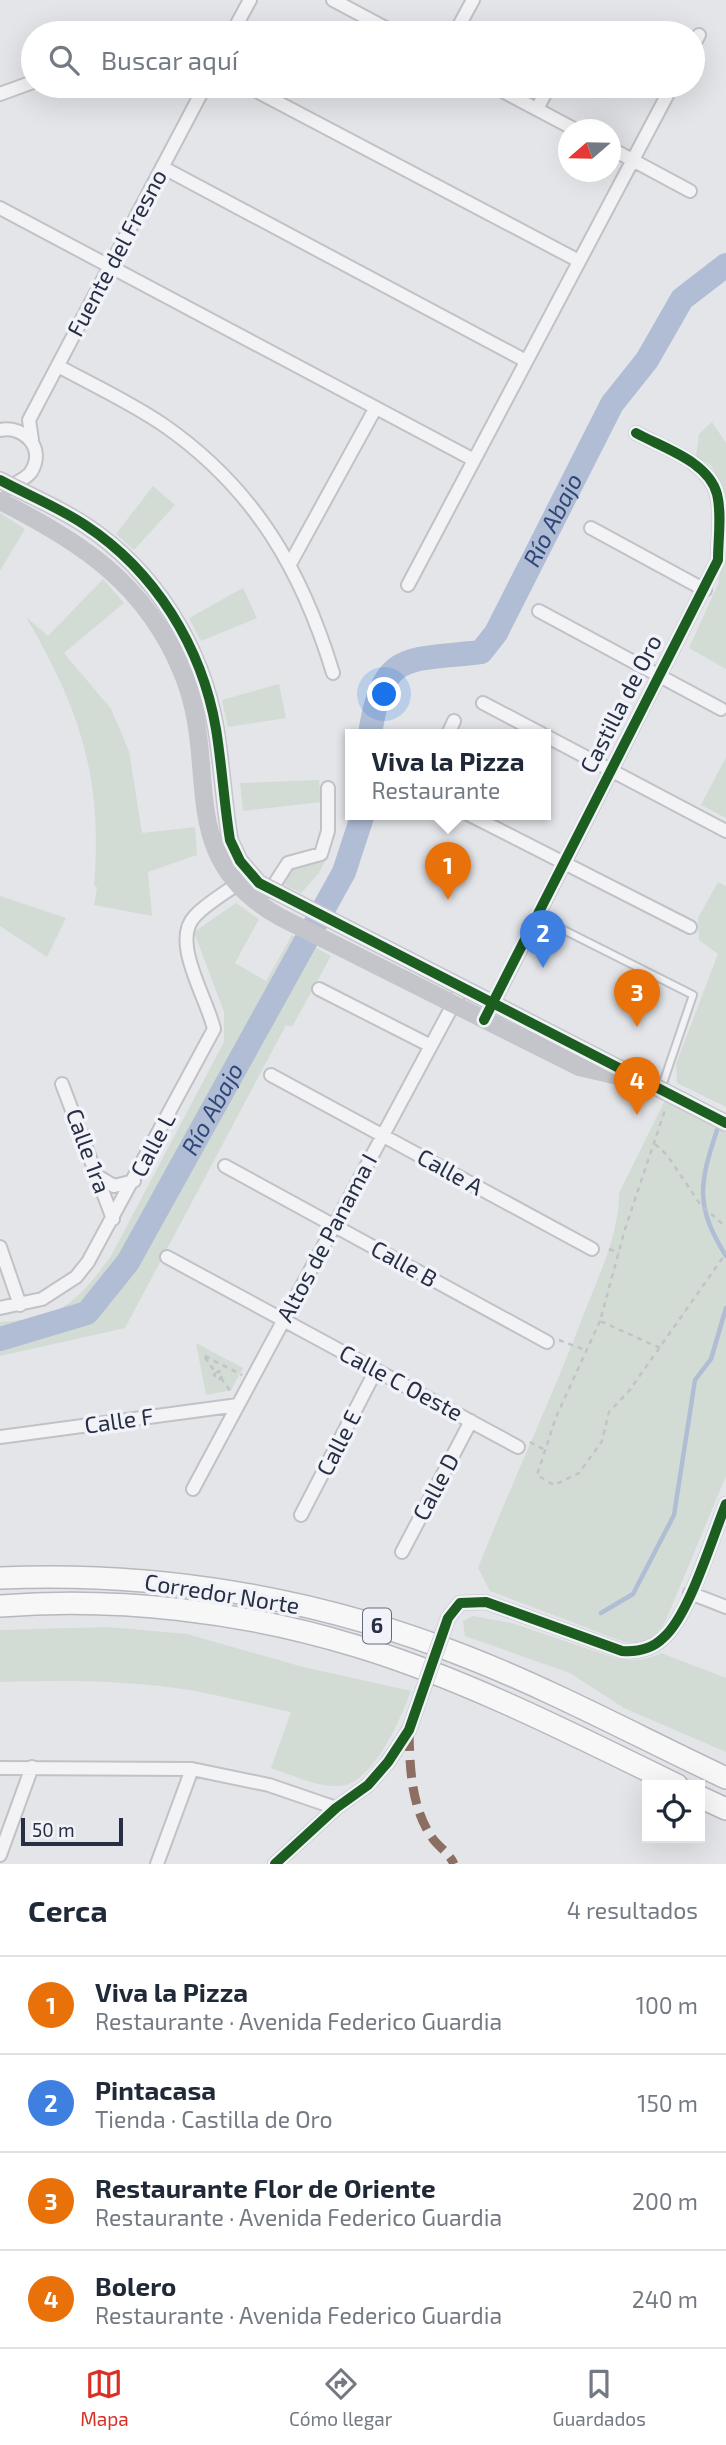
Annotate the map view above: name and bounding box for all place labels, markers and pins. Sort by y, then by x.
pin: 1 [425,842,471,900]
pin: 2 [520,910,566,968]
pin: 3 [614,969,660,1027]
pin: 4 [614,1057,660,1115]

